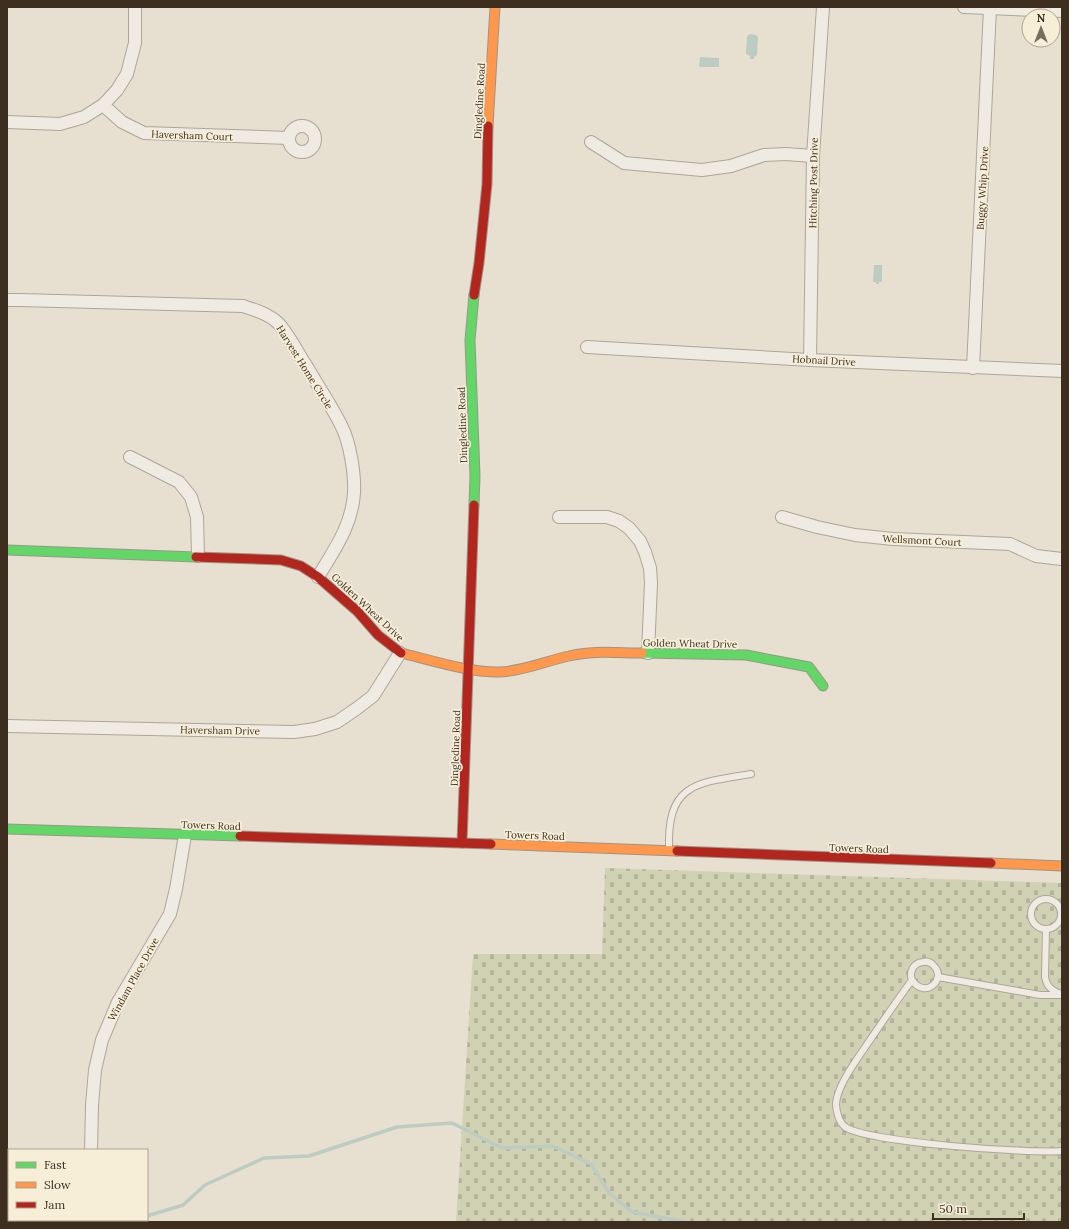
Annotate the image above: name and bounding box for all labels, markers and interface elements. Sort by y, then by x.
north arrow [1021,8,1061,48]
text: N [1037,11,1046,25]
street label: Dingledine Road [471,63,488,139]
street label: Haversham Court [151,128,233,143]
street label: Hitching Post Drive [806,137,821,229]
street label: Buggy Whip Drive [974,145,991,230]
street label: Harvest Home Circle [273,323,336,412]
street label: Hobnail Drive [792,352,857,369]
street label: Dingledine Road [455,387,470,463]
street label: Wellsmont Court [882,532,962,549]
street label: Golden Wheat Drive [329,570,407,645]
street label: Golden Wheat Drive [643,636,738,651]
street label: Dingledine Road [448,710,463,786]
street label: Haversham Drive [180,723,261,738]
street label: Towers Road [181,818,241,833]
street label: Towers Road [505,828,565,843]
street label: Towers Road [829,841,889,856]
street label: Windam Place Drive [105,935,162,1023]
legend [8,1149,148,1221]
text: Fast [44,1157,67,1172]
text: Slow [44,1177,71,1192]
scale bar [933,1195,1024,1221]
text: Jam [43,1197,65,1212]
text: 50 m [939,1201,967,1216]

